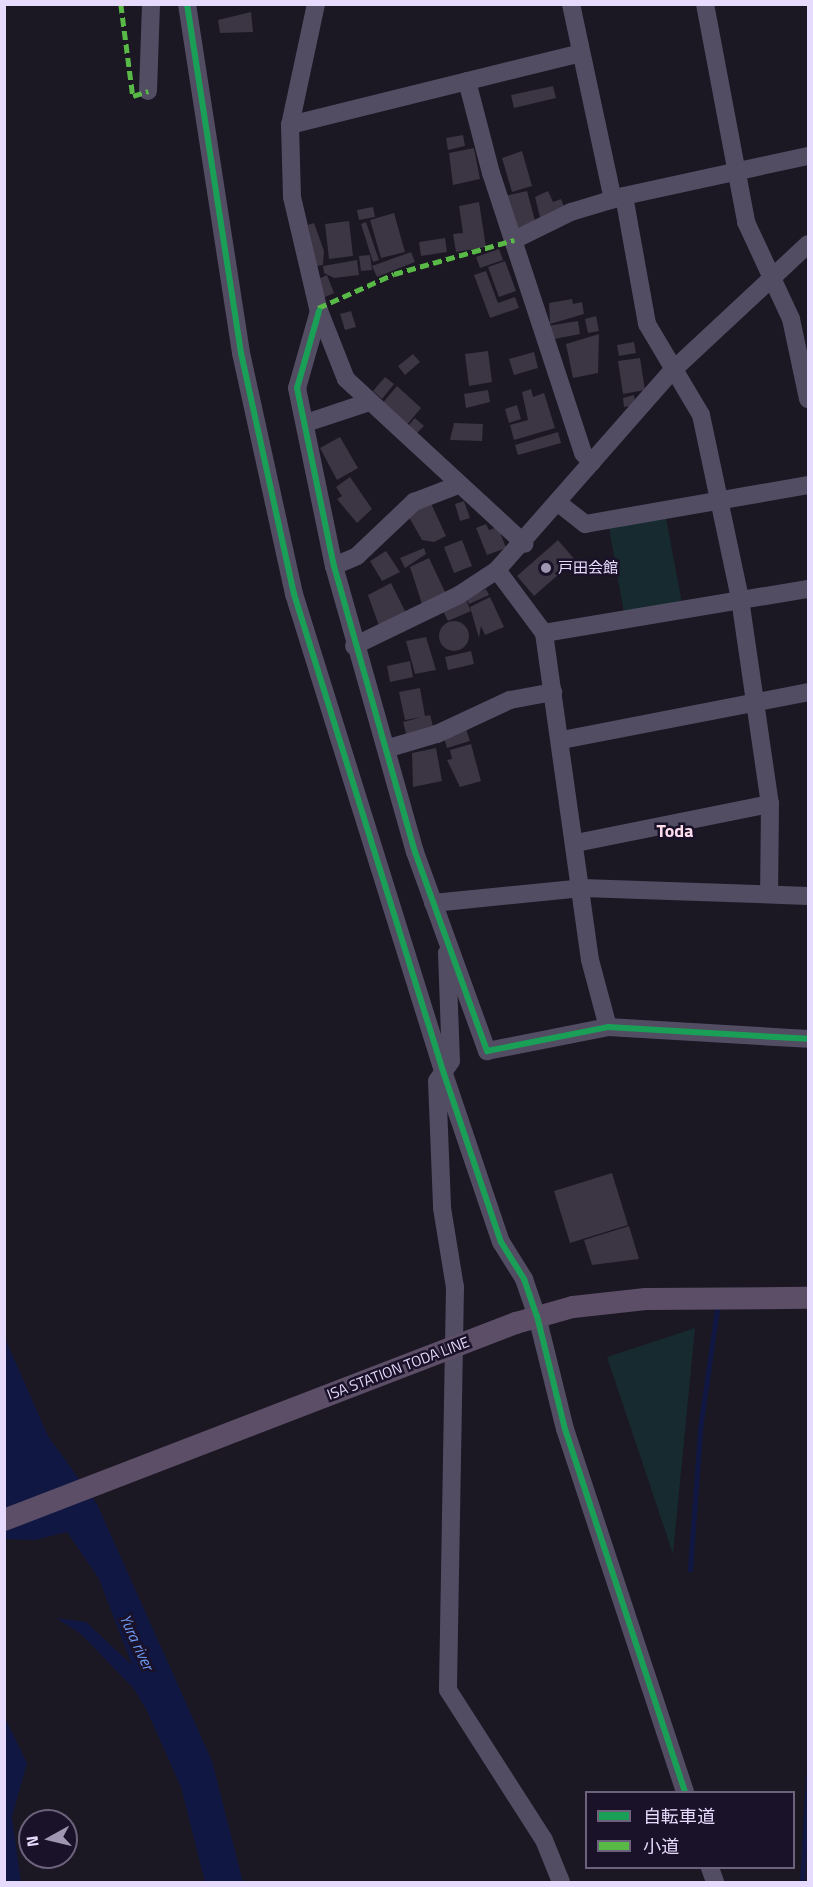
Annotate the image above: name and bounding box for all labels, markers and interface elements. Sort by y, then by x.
place label: 戸田会館 [558,559,618,577]
marker: 戸田会館 [539,561,553,575]
district label: Toda [657,820,693,842]
street label: ISA STATION TODA LINE [324,1333,472,1403]
water label: Yura river [116,1611,158,1673]
legend [585,1791,795,1869]
text: 自転車道 [643,1803,715,1830]
north arrow [18,1809,78,1869]
text: 小道 [643,1833,679,1860]
text: N [20,1834,45,1848]

